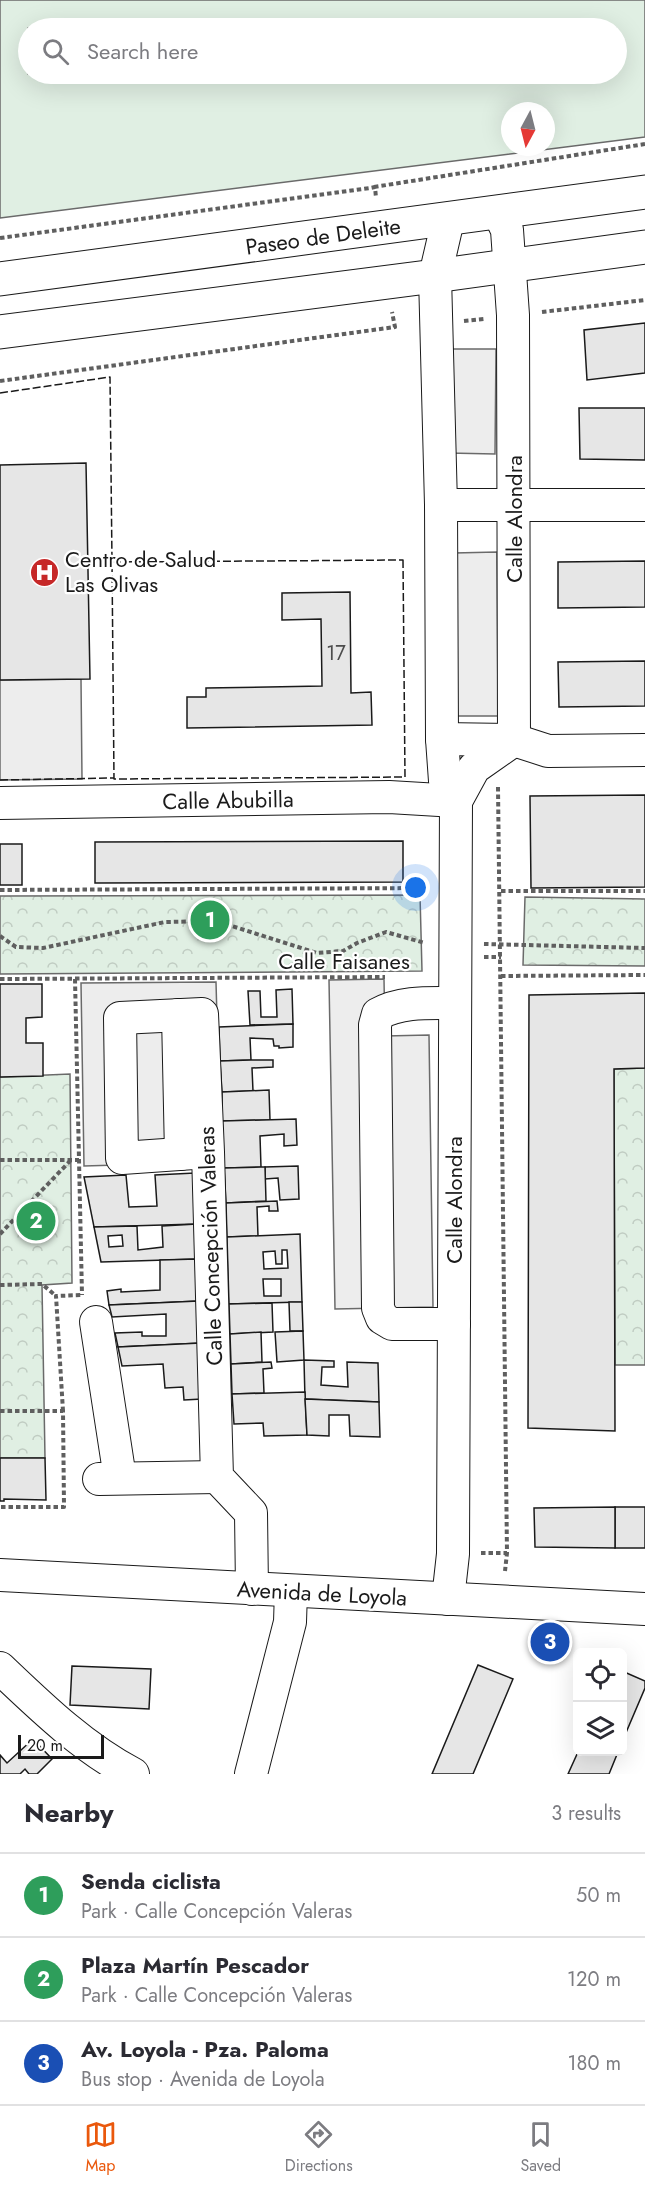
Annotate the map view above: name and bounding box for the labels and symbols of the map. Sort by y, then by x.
north arrow [501,102,555,156]
street label: Paseo de Deleite [243,209,403,263]
street label: Calle Alondra [498,455,530,583]
place label: Centro de Salud Las Olivas [65,543,216,600]
hospital icon: Centro de Salud Las Olivas [28,556,60,588]
house number: 17 [326,639,346,668]
street label: Calle Abubilla [162,783,294,817]
your location [401,873,430,902]
pin: 1 [190,898,230,942]
street label: Calle Faisanes [278,945,410,977]
street label: Calle Concepción Valeras [190,1126,230,1366]
street label: Calle Alondra [438,1136,470,1264]
pin: 2 [16,1198,56,1244]
street label: Avenida de Loyola [236,1573,408,1613]
pin: 3 [530,1620,570,1664]
scale bar [18,1732,104,1760]

